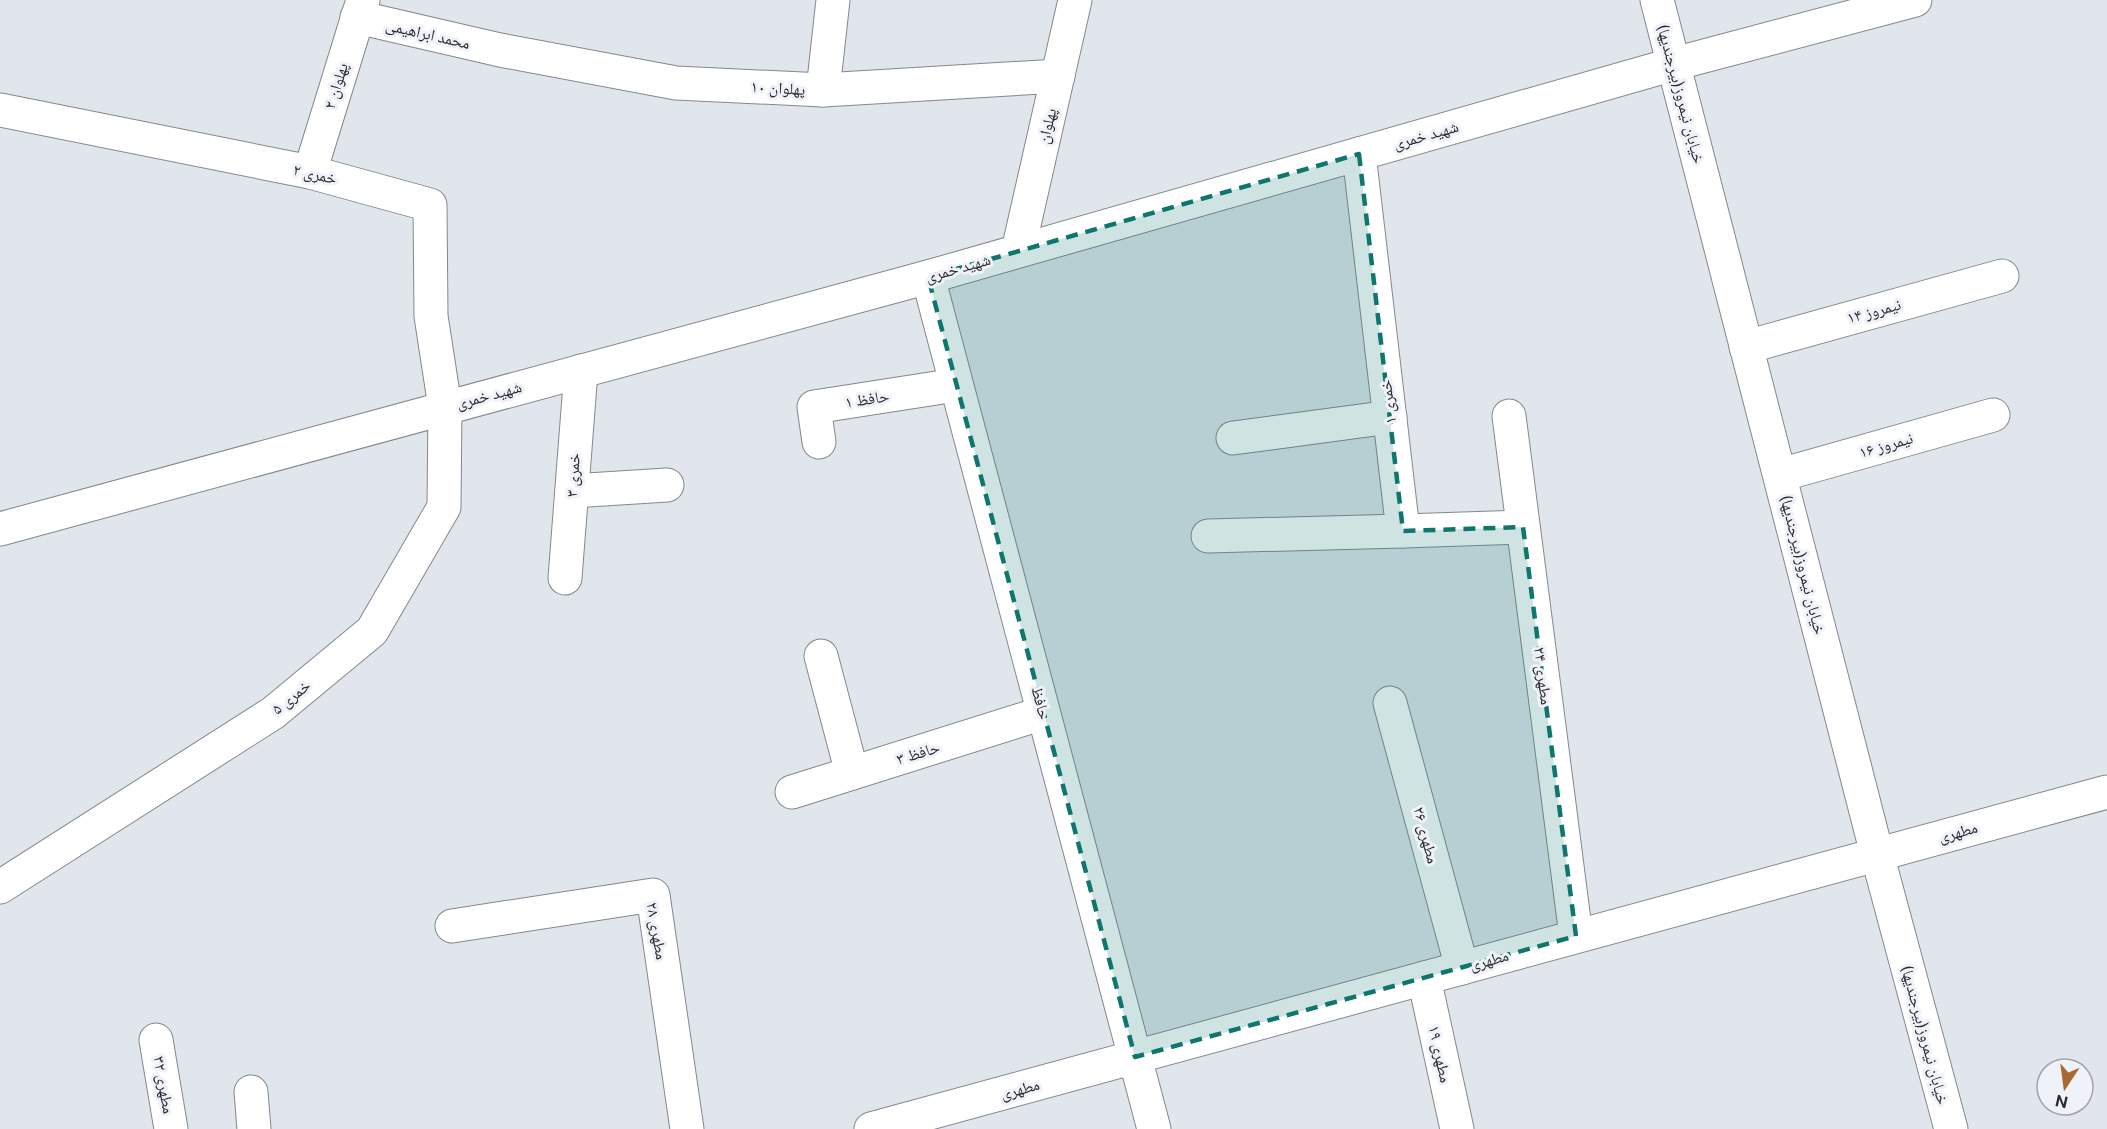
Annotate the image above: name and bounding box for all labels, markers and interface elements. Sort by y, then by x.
street label: محمد ابراهیمی [384,15,472,54]
street label: خیابان نیمروز(بیرجندیها) [1652,22,1709,166]
street label: پهلوان ۲ [320,60,353,112]
street label: پهلوان ۱۰ [750,77,806,100]
street label: پهلوان [1034,106,1061,146]
street label: شهید خمری [1391,117,1461,154]
street label: خمری ۲ [291,160,339,189]
street label: شهید خمری [923,250,993,287]
street label: نیمروز ۱۴ [1845,295,1903,327]
street label: شهید خمری [454,377,524,414]
street label: خمری ۱ [1376,379,1401,425]
street label: حافظ ۱ [844,386,890,412]
street label: نیمروز ۱۶ [1857,428,1915,462]
street label: خمری ۳ [562,452,585,498]
street label: خیابان نیمروز(بیرجندیها) [1776,493,1830,637]
street label: مطهری ۲۴ [1529,646,1556,706]
street label: خمری ۵ [268,676,315,719]
street label: حافظ [1028,684,1054,722]
street label: حافظ ۳ [894,737,942,769]
street label: مطهری ۲۶ [1408,804,1443,866]
street label: مطهری [1936,818,1980,847]
street label: مطهری ۲۸ [642,901,671,961]
street label: مطهری [1467,946,1511,975]
street label: خیابان نیمروز(بیرجندیها) [1896,963,1953,1107]
street label: مطهری ۱۹ [1424,1024,1455,1085]
street label: مطهری ۳۲ [149,1055,178,1115]
north arrow [2035,1057,2095,1117]
street label: مطهری [998,1075,1042,1104]
text: N [2054,1090,2070,1112]

